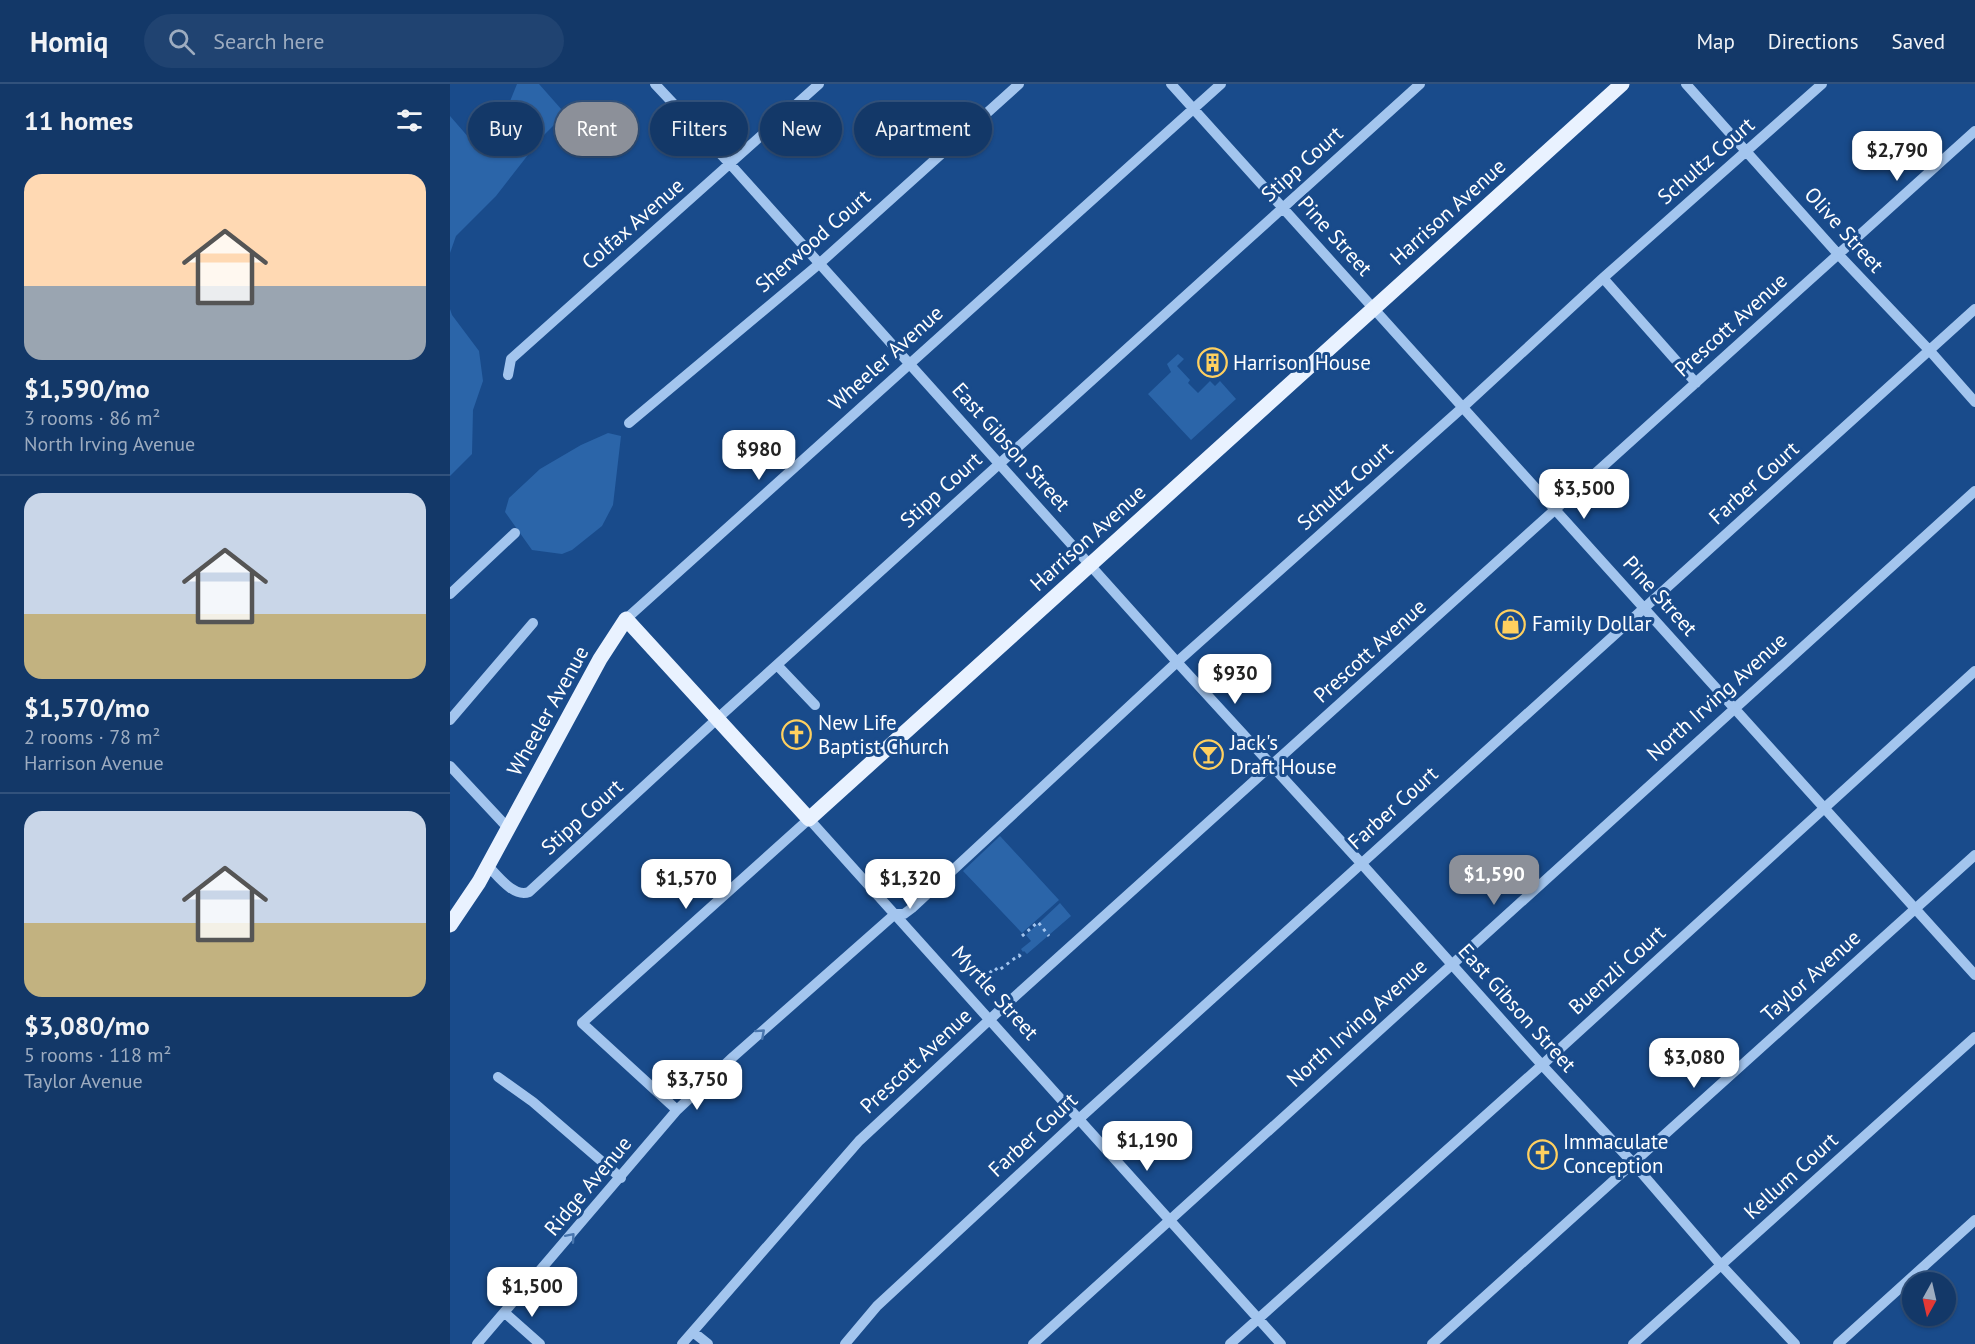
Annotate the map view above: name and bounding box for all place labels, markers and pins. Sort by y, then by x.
pin: $2,790 [1848,131,1946,182]
building icon: Harrison House [1196,347,1228,379]
place label: Harrison House [1233,349,1371,376]
pin: $980 [723,430,795,481]
pin: $3,500 [1535,469,1633,520]
shop icon: Family Dollar [1495,608,1527,640]
place label: Family Dollar [1532,610,1652,637]
pin: $930 [1199,654,1271,705]
place label: New Life Baptist Church [818,709,949,760]
church icon: New Life Baptist Church [781,719,813,751]
place label: Jack's Draft House [1229,729,1337,780]
bar icon: Jack's Draft House [1193,739,1225,771]
pin: $1,590 [1445,855,1543,906]
pin: $1,570 [637,859,735,910]
pin: $1,320 [861,859,959,910]
pin: $3,080 [1645,1038,1743,1089]
pin: $3,750 [648,1060,746,1111]
pin: $1,190 [1098,1121,1196,1172]
place label: Immaculate Conception [1563,1128,1669,1179]
church icon: Immaculate Conception [1526,1138,1558,1170]
pin: $1,500 [483,1267,581,1318]

